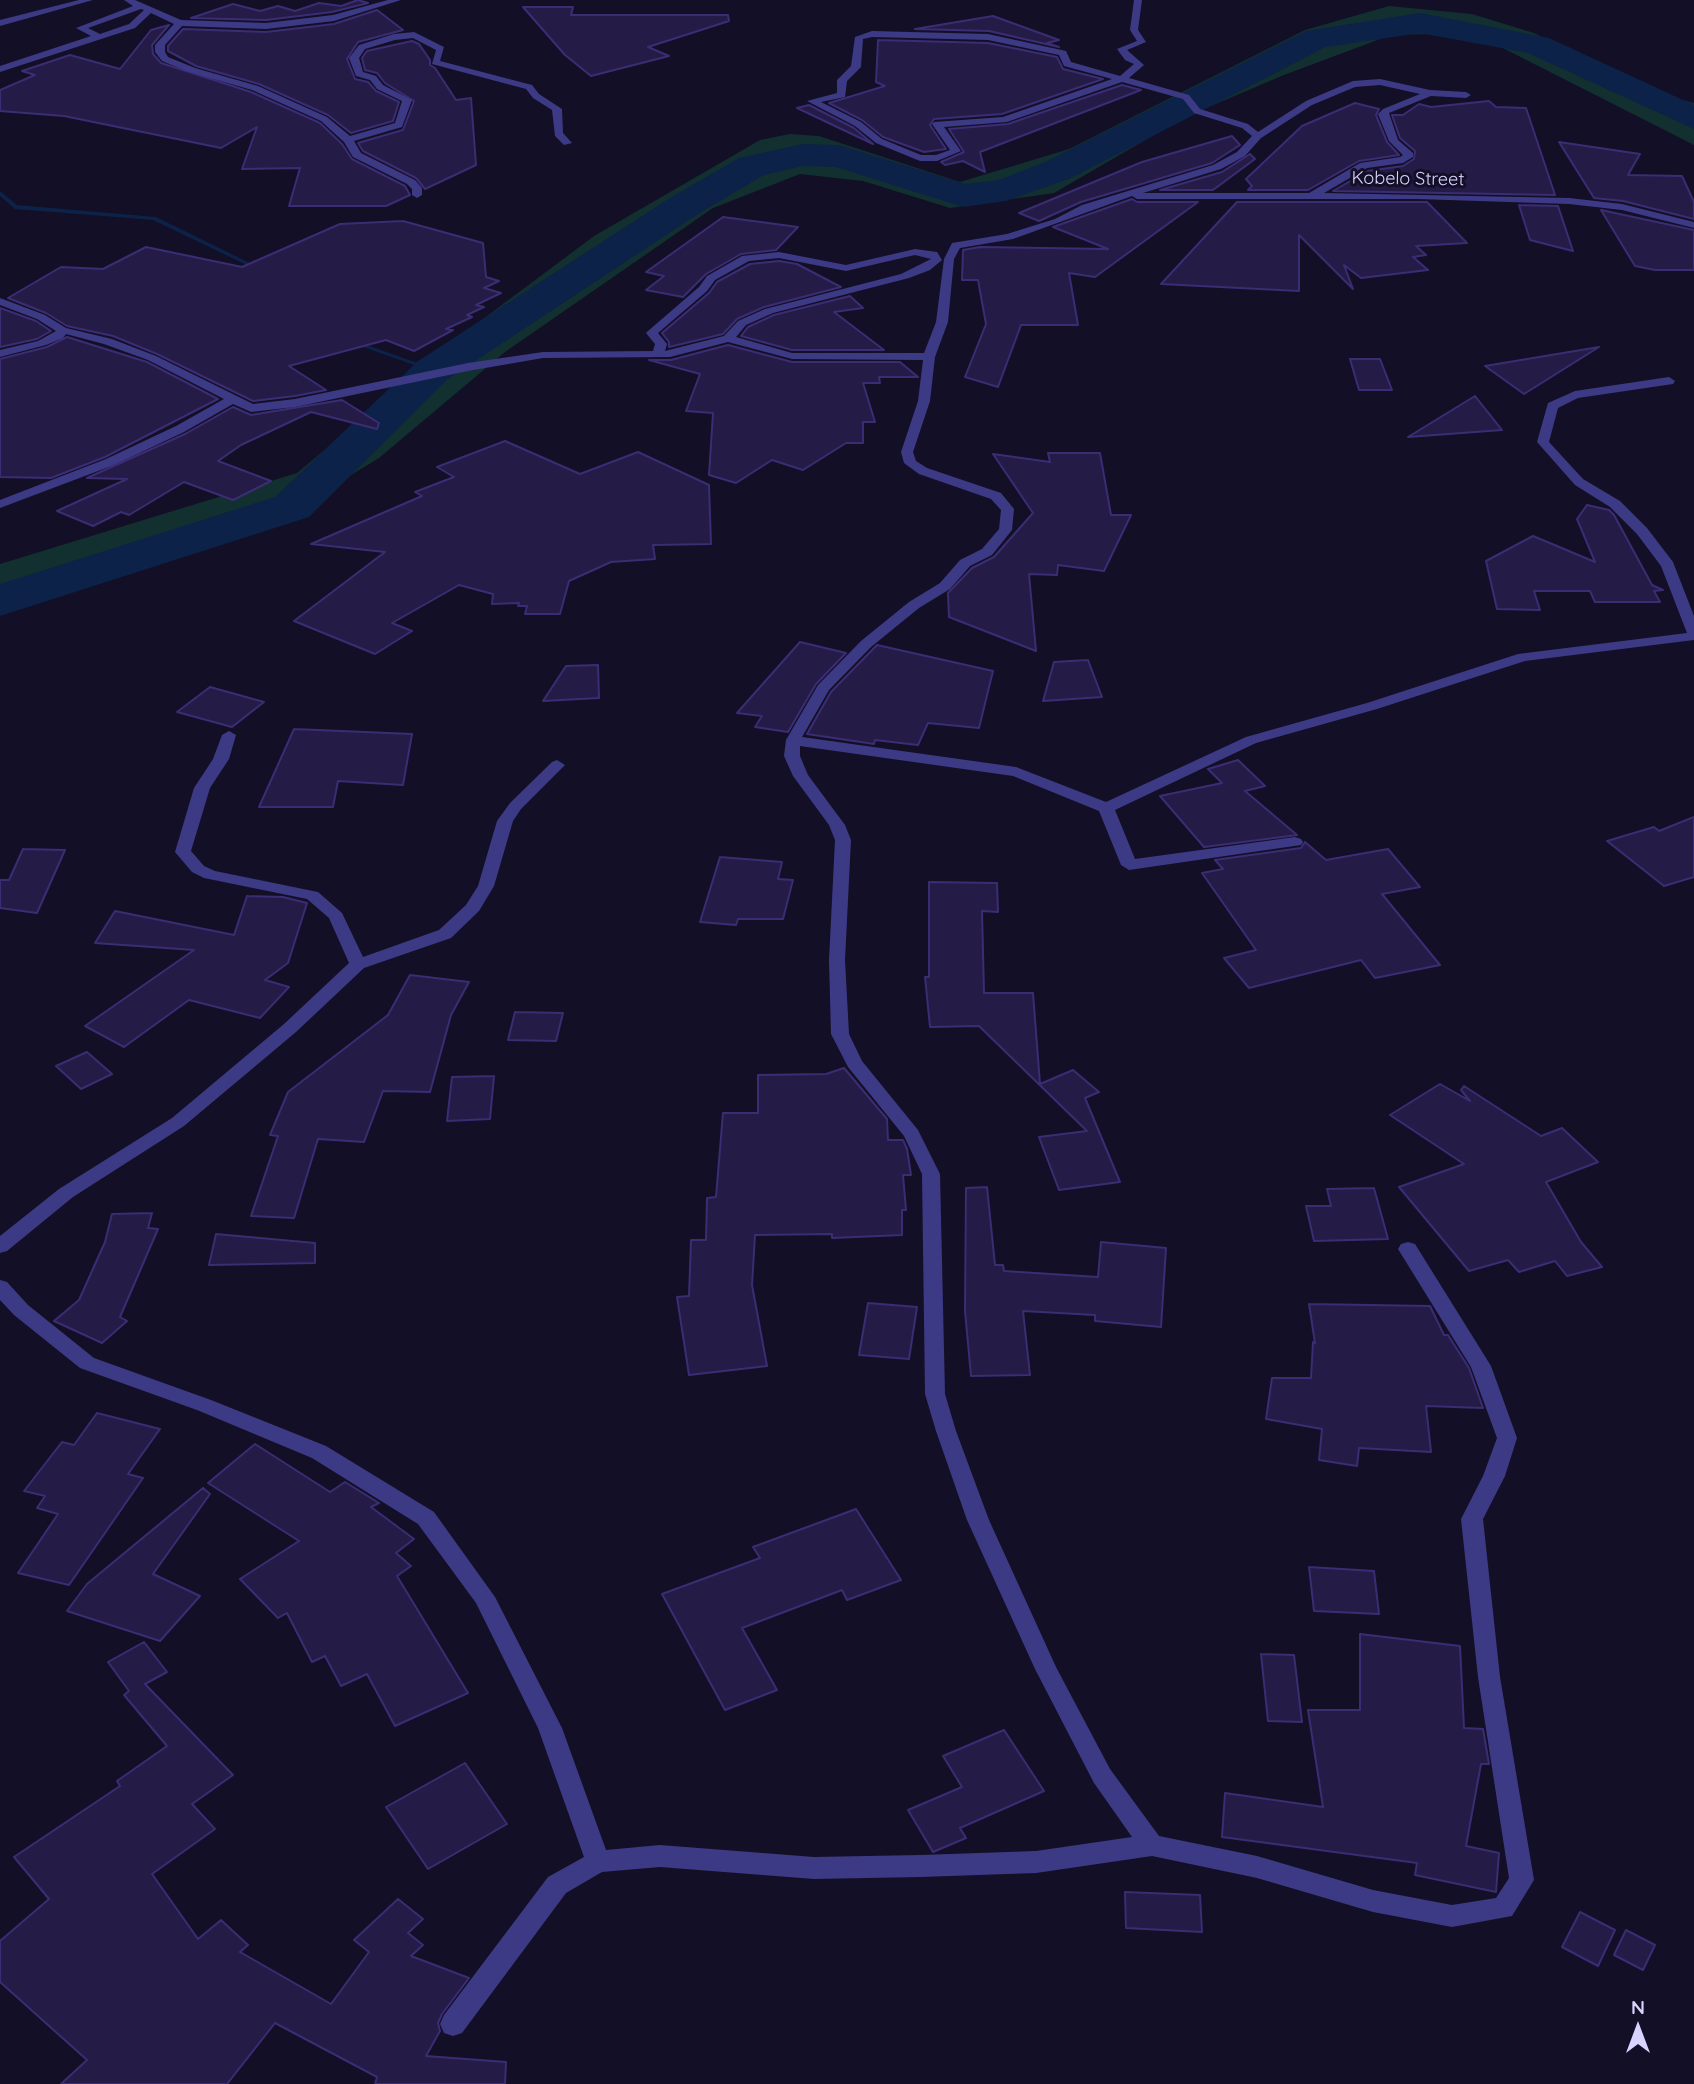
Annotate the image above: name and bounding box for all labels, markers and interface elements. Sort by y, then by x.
street label: Kobelo Street [1351,167,1465,191]
north arrow [1603,1993,1673,2063]
text: N [1631,1995,1645,2019]

